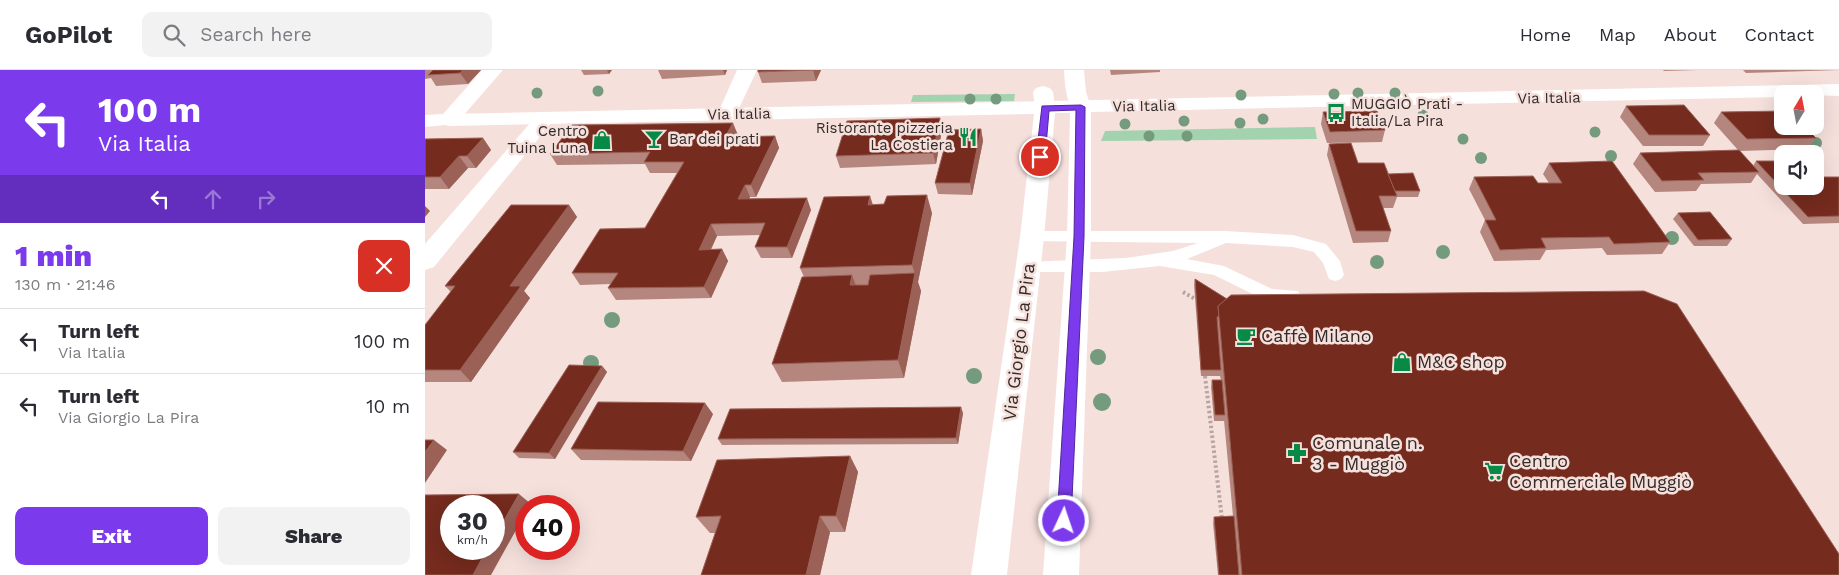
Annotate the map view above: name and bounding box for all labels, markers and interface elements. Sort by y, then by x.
search box [142,12,492,57]
text: GoPilot [25,21,112,49]
icon: search [160,21,188,49]
text: Search here [200,23,312,46]
text: Home [1520,24,1571,45]
text: Map [1599,24,1636,45]
text: About [1664,24,1716,45]
text: Contact [1744,24,1814,45]
north arrow [1774,85,1824,135]
map controls [1774,85,1824,195]
street label: Via Italia [1517,88,1581,108]
text: 100 m [98,89,201,131]
icon: left [15,90,80,155]
place label: MUGGIÒ Prati - Italia/La Pira [1351,94,1463,130]
street label: Via Italia [1112,96,1176,116]
bus stop icon: MUGGIÒ Prati - Italia/La Pira [1325,102,1347,124]
street label: Via Italia [707,104,771,124]
place label: Ristorante pizzeria La Costiera [816,119,953,154]
place label: Centro Tuina Luna [507,122,588,157]
restaurant icon: Ristorante pizzeria La Costiera [957,126,979,148]
bar icon: Bar dei prati [643,128,665,150]
shop icon: Centro Tuina Luna [591,129,613,151]
place label: Bar dei prati [669,130,759,148]
text: Via Italia [98,131,191,156]
pin [1019,136,1061,178]
icon: arrive [1026,143,1054,171]
button: sound [1774,145,1824,195]
icon: left [146,185,174,213]
icon: ahead [199,185,227,213]
icon: right [252,185,280,213]
text: 1 min [15,238,92,273]
button: close [358,240,410,292]
street label: Via Giorgio La Pira [998,262,1039,422]
text: 130 m · 21:46 [15,275,116,294]
text: Turn left [58,320,139,343]
cafe icon: Caffè Milano [1235,325,1257,347]
place label: Caffè Milano [1261,325,1372,346]
icon: left [15,327,43,355]
text: 100 m [354,330,410,353]
text: Via Italia [58,343,125,362]
shop icon: M&C shop [1391,351,1413,373]
place label: M&C shop [1417,351,1505,372]
text: Turn left [58,385,139,408]
icon: left [15,392,43,420]
text: 10 m [366,395,410,418]
text: Via Giorgio La Pira [58,408,199,427]
place label: Comunale n. 3 - Muggiò [1312,432,1423,474]
pharmacy icon: Comunale n. 3 - Muggiò [1286,442,1308,464]
place label: Centro Commerciale Muggiò [1509,450,1692,492]
supermarket icon: Centro Commerciale Muggiò [1483,460,1505,482]
position arrow [1037,494,1089,546]
speed limit sign: 40 [515,495,580,560]
button: Exit [15,507,208,565]
button: Share [218,507,410,565]
text: 30 [457,507,488,536]
text: km/h [457,533,488,547]

